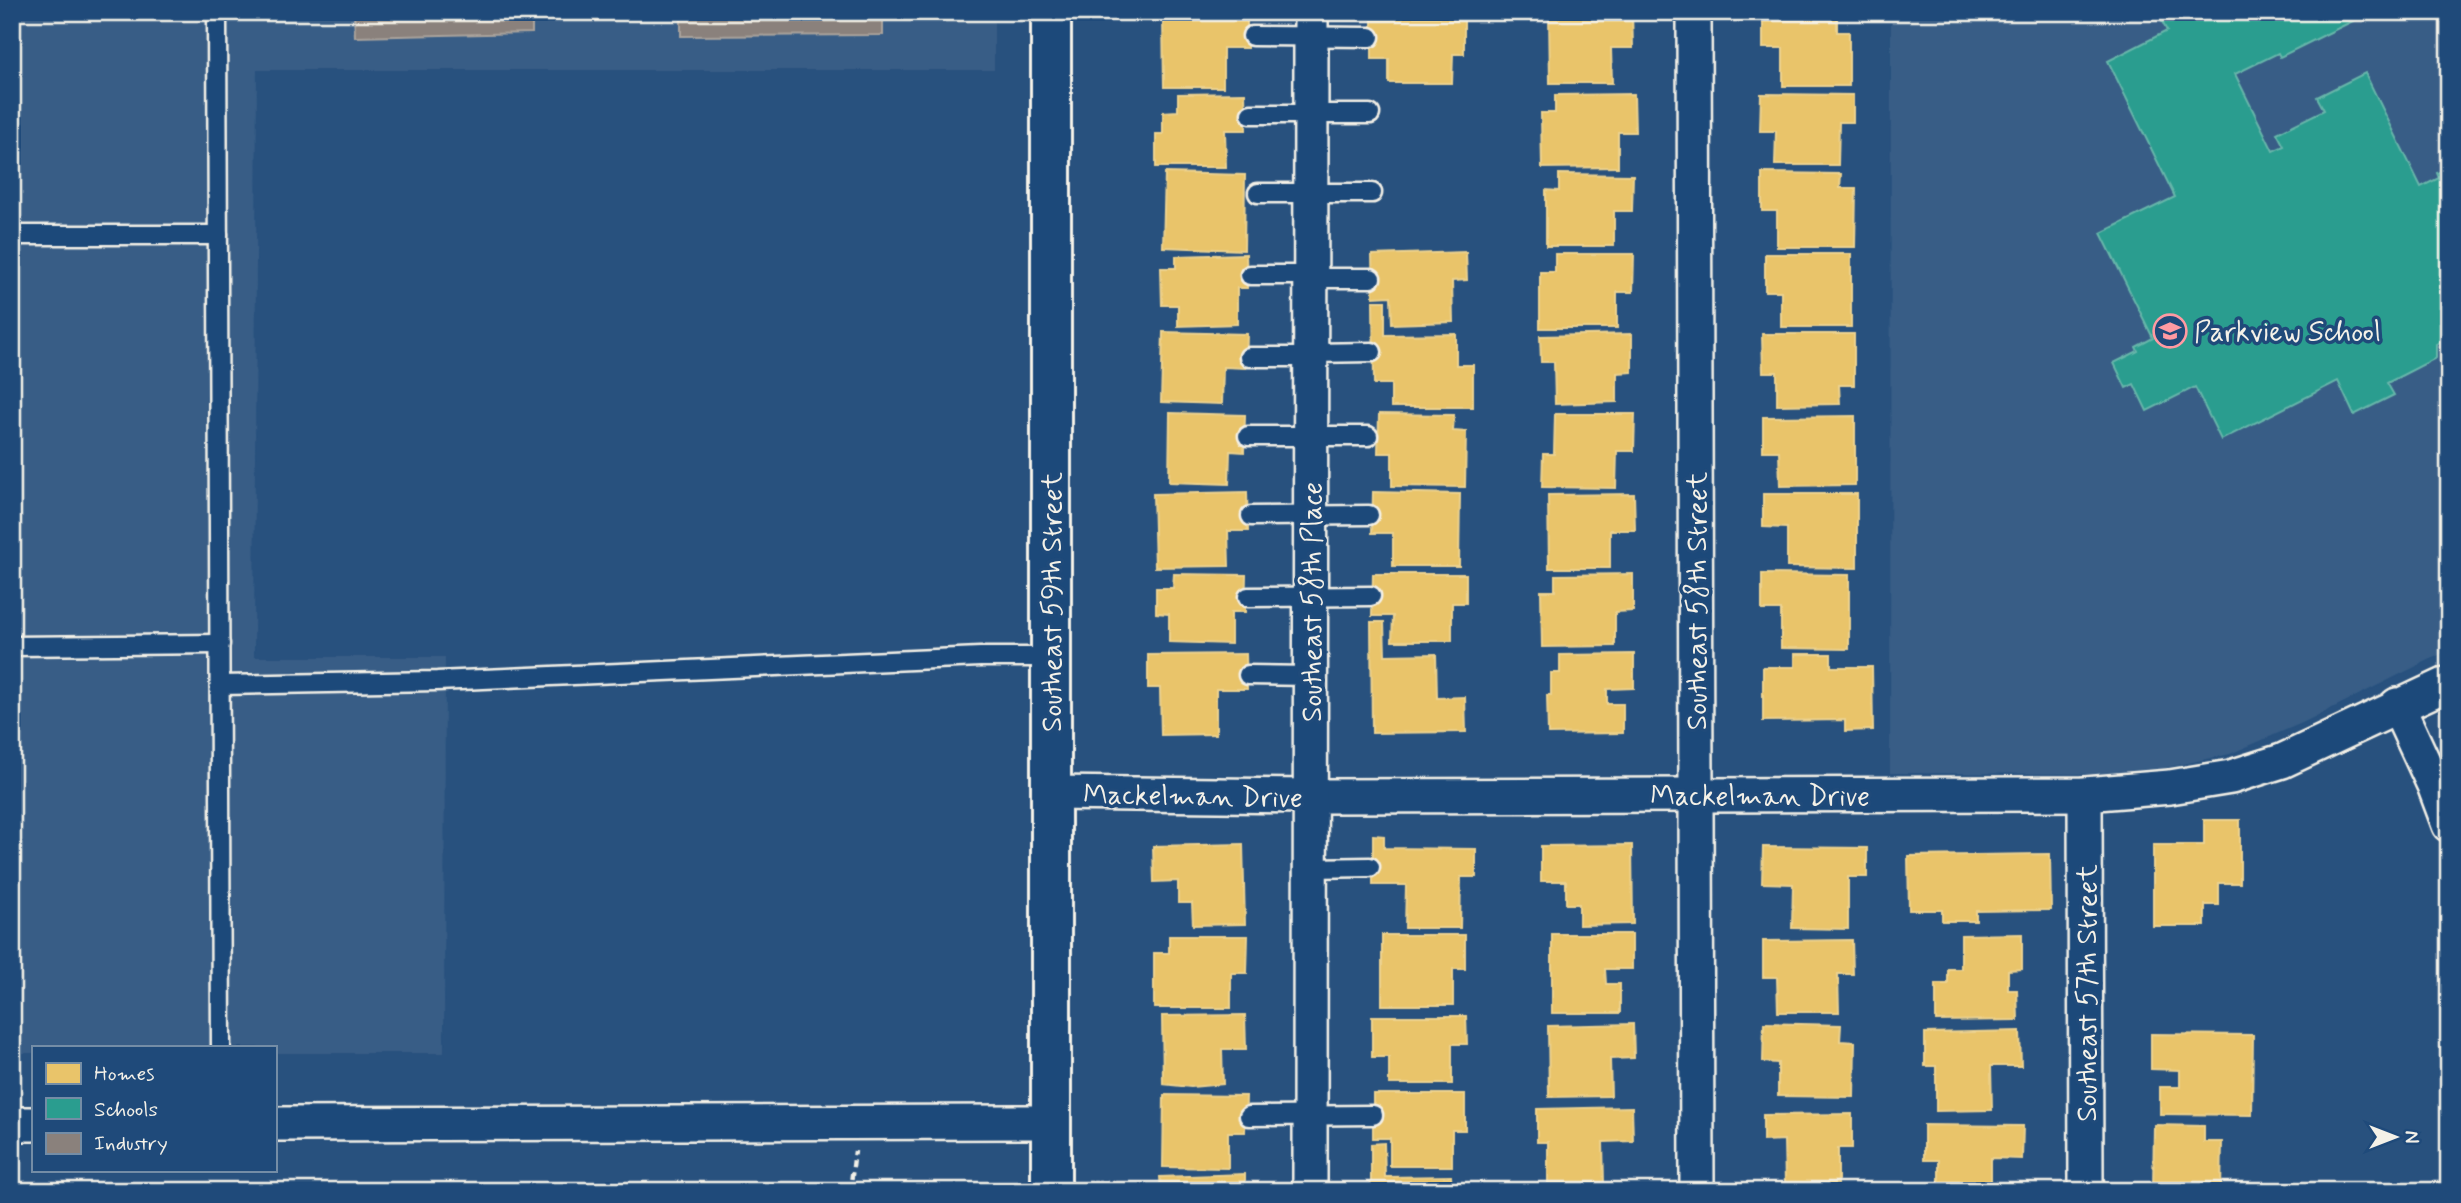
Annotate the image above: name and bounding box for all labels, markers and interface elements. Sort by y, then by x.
school or university icon: Parkview School [2151,312,2189,350]
place label: Parkview School [2194,315,2381,352]
street label: Southeast 59th Street [1035,471,1072,732]
street label: Southeast 58th Street [1680,471,1717,730]
street label: Southeast 58th Place [1295,482,1332,722]
street label: Mackelman Drive [1083,777,1303,818]
street label: Mackelman Drive [1650,779,1870,816]
street label: Southeast 57th Street [2070,864,2107,1122]
legend [32,1046,276,1172]
text: Homes [94,1060,154,1088]
text: Schools [94,1096,158,1124]
north arrow [2360,1102,2430,1172]
text: Industry [94,1130,168,1158]
text: N [2398,1131,2423,1143]

